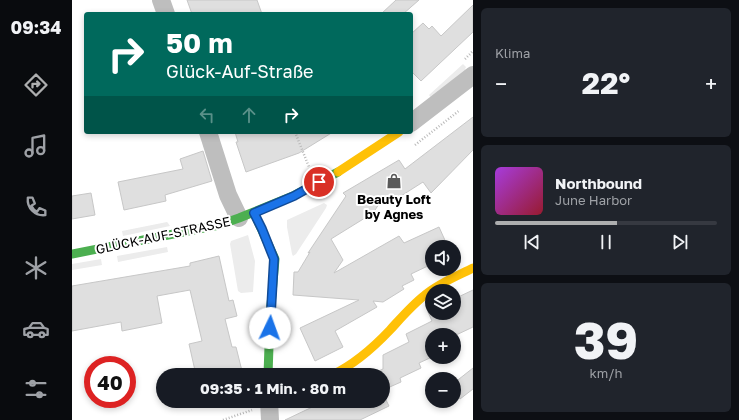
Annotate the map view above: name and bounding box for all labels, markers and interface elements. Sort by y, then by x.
text: 09:34 [10,16,62,38]
text: 50 m [166,26,233,59]
icon: right [100,28,152,80]
text: Klima [495,45,530,61]
text: Glück-Auf-Straße [166,60,314,82]
text: 22° [582,65,630,101]
text: − [495,70,507,97]
text: + [705,70,717,97]
icon: directions [22,71,50,99]
icon: left [196,104,218,126]
icon: ahead [238,104,260,126]
icon: right [280,104,302,126]
icon: music [22,132,50,160]
pin [302,165,336,199]
icon: arrive [308,171,330,193]
shop icon: Beauty Loft by Agnes [385,172,403,190]
text: Northbound [555,174,642,192]
place label: Beauty Loft by Agnes [357,191,431,222]
text: June Harbor [555,192,632,208]
icon: phone [22,193,50,221]
street label: GLÜCK-AUF-STRASSE [94,213,232,257]
icon: previous [521,231,543,253]
icon: pause [595,231,617,253]
icon: next [669,231,691,253]
map controls [425,240,461,408]
button: sound [425,240,461,276]
icon: climate [22,254,50,282]
button: layers [425,284,461,320]
position arrow [249,307,291,349]
text: 39 [574,308,638,370]
icon: car [22,315,50,343]
button: + [425,328,461,364]
speed limit sign: 40 [84,356,136,408]
text: km/h [589,365,623,381]
button: − [425,372,461,408]
icon: filters [22,375,50,403]
text: 09:35 · 1 Min. · 80 m [200,379,346,397]

